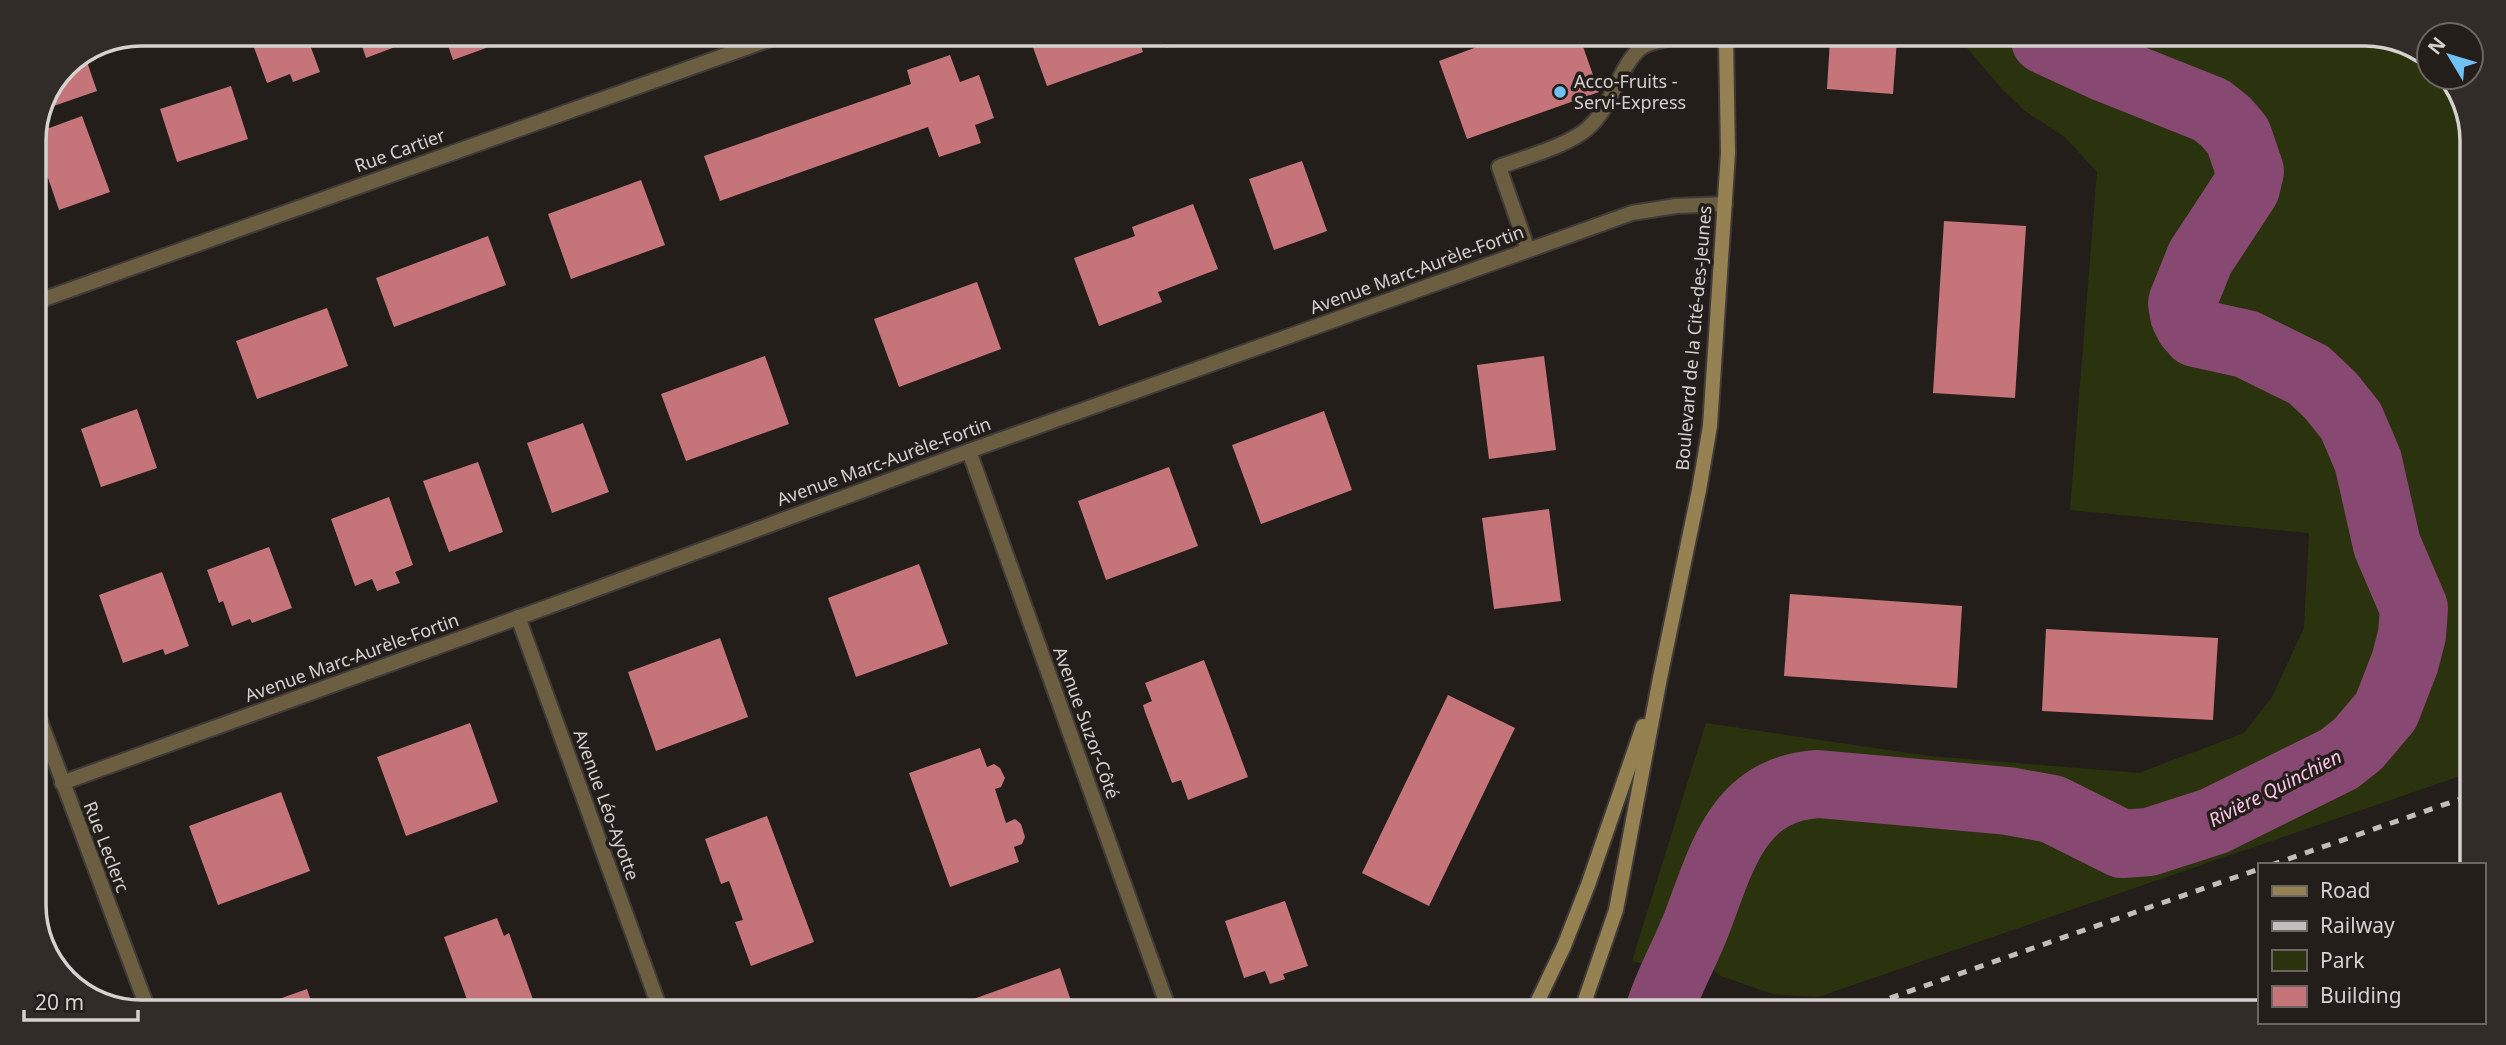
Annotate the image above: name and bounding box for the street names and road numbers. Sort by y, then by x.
street label: Rue Cartier [351,122,449,178]
street label: Boulevard de la Cité-des-Jeunes [1669,205,1717,471]
street label: Avenue Marc-Aurèle-Fortin [1306,219,1527,319]
street label: Avenue Marc-Aurèle-Fortin [773,411,994,511]
street label: Avenue Marc-Aurèle-Fortin [241,607,462,707]
street label: Avenue Suzor-Côté [1048,643,1126,802]
street label: Avenue Léo-Ayotte [568,726,645,883]
street label: Rue Leclerc [79,798,135,896]

